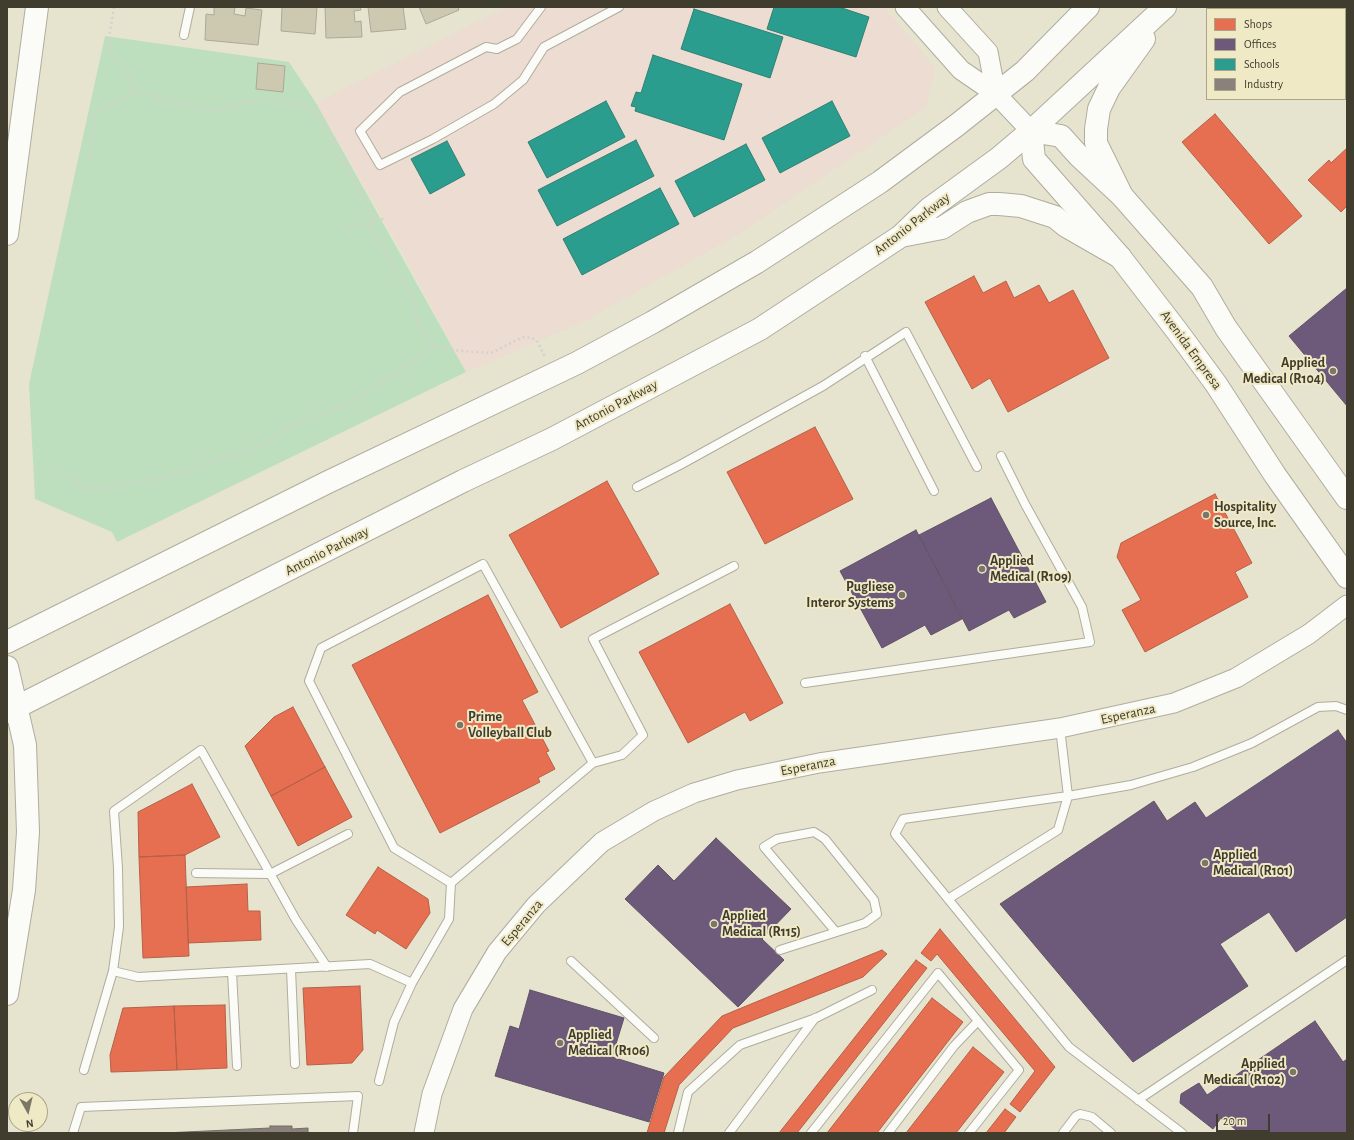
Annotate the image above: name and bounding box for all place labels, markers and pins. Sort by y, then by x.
place label: Applied Medical (R104) [1243,355,1325,388]
marker: Applied Medical (R104) [1328,366,1338,376]
place label: Hospitality Source, Inc. [1214,499,1277,532]
marker: Hospitality Source, Inc. [1201,510,1211,520]
place label: Applied Medical (R109) [990,553,1072,586]
marker: Applied Medical (R109) [977,564,987,574]
place label: Pugliese Interor Systems [806,579,894,612]
marker: Pugliese Interor Systems [897,590,907,600]
place label: Prime Volleyball Club [468,709,552,742]
marker: Prime Volleyball Club [455,720,465,730]
place label: Applied Medical (R101) [1213,847,1293,880]
marker: Applied Medical (R101) [1200,858,1210,868]
place label: Applied Medical (R115) [722,908,801,940]
marker: Applied Medical (R115) [709,919,719,929]
place label: Applied Medical (R106) [568,1027,650,1060]
marker: Applied Medical (R106) [555,1038,565,1048]
place label: Applied Medical (R102) [1203,1056,1285,1088]
marker: Applied Medical (R102) [1288,1067,1298,1077]

